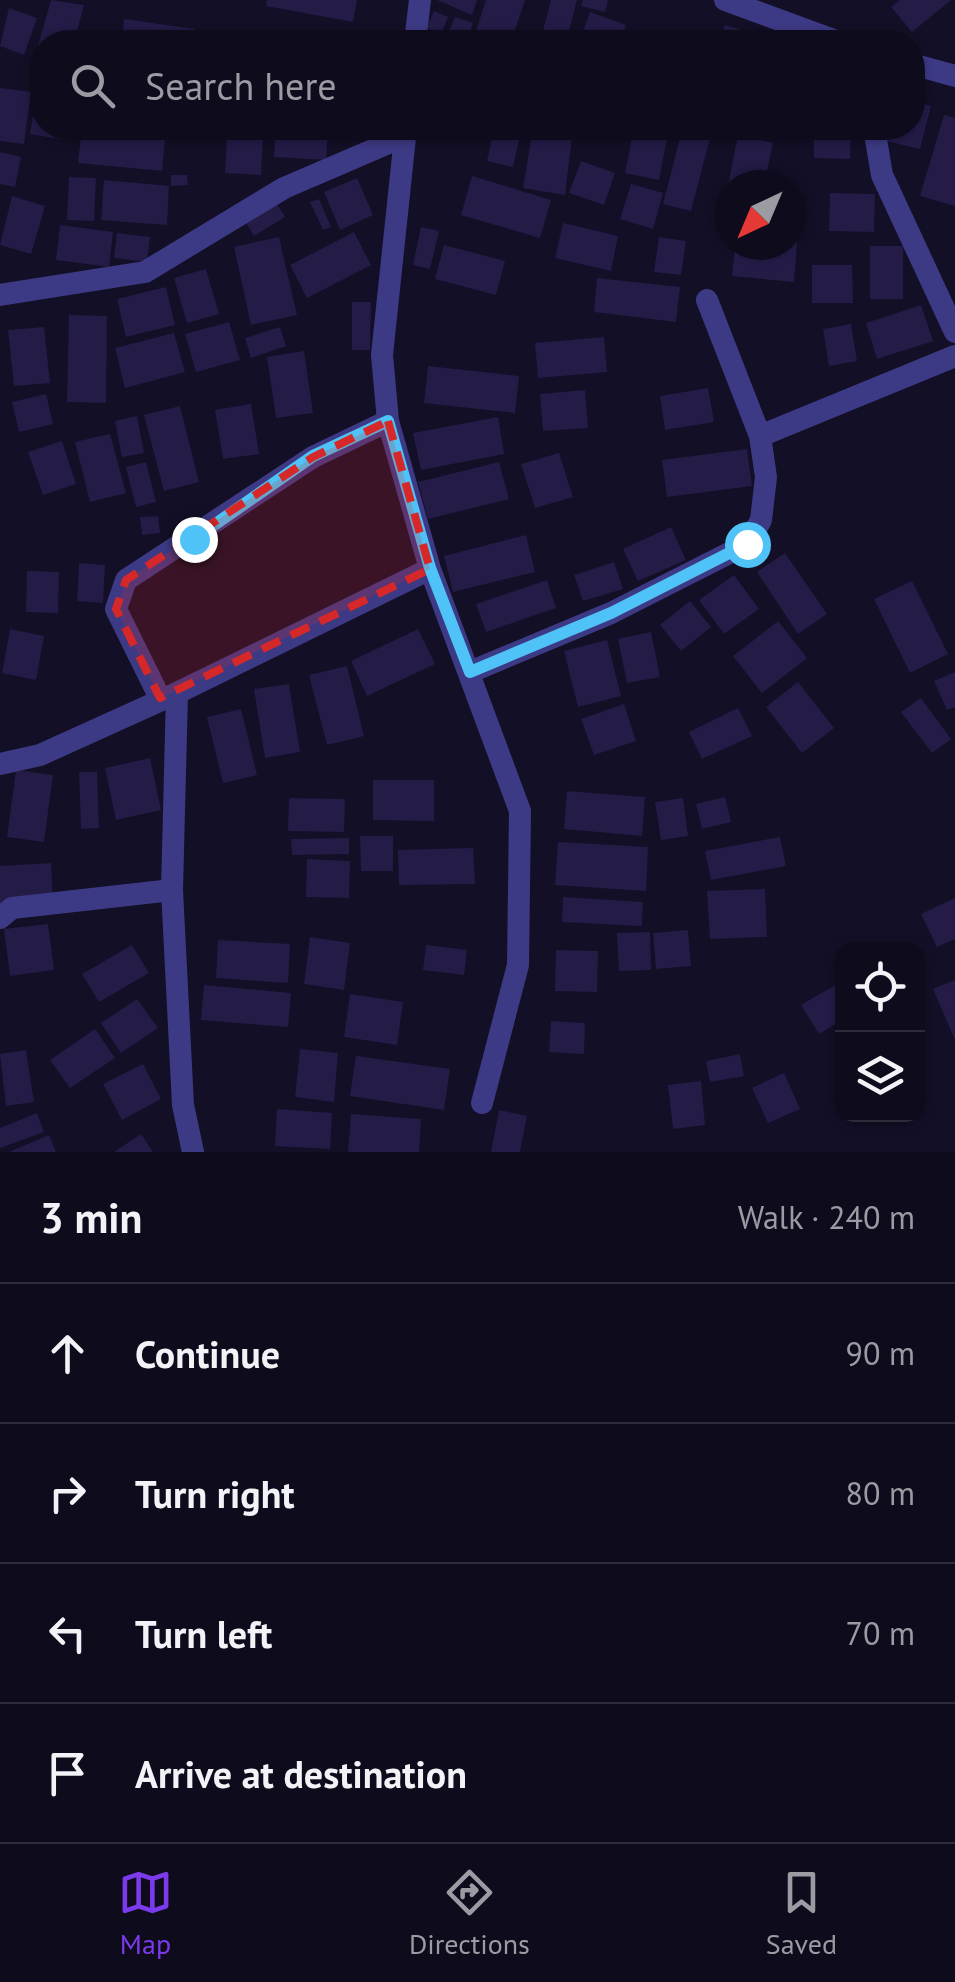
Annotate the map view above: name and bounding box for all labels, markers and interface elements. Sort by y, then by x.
search box [30,30,925,140]
icon: search [65,58,120,113]
text: Search here [145,61,337,110]
north arrow [715,170,805,260]
route end [172,517,218,563]
route start [725,522,771,568]
map controls [835,942,925,1122]
button: locate [835,942,925,1032]
button: layers [835,1032,925,1122]
text: 3 min [40,1190,142,1245]
text: Walk · 240 m [738,1196,915,1238]
icon: ahead [40,1326,95,1381]
text: Continue [135,1329,280,1378]
text: 90 m [846,1332,915,1374]
icon: right [40,1466,95,1521]
text: Turn right [135,1469,295,1518]
text: 80 m [846,1472,915,1514]
icon: left [40,1606,95,1661]
text: Turn left [135,1609,272,1658]
text: 70 m [846,1612,915,1654]
icon: arrive [40,1746,95,1801]
text: Arrive at destination [135,1749,467,1798]
tab: Map [118,1865,173,1962]
tab: Directions [409,1865,530,1962]
tab: Saved [766,1865,837,1962]

